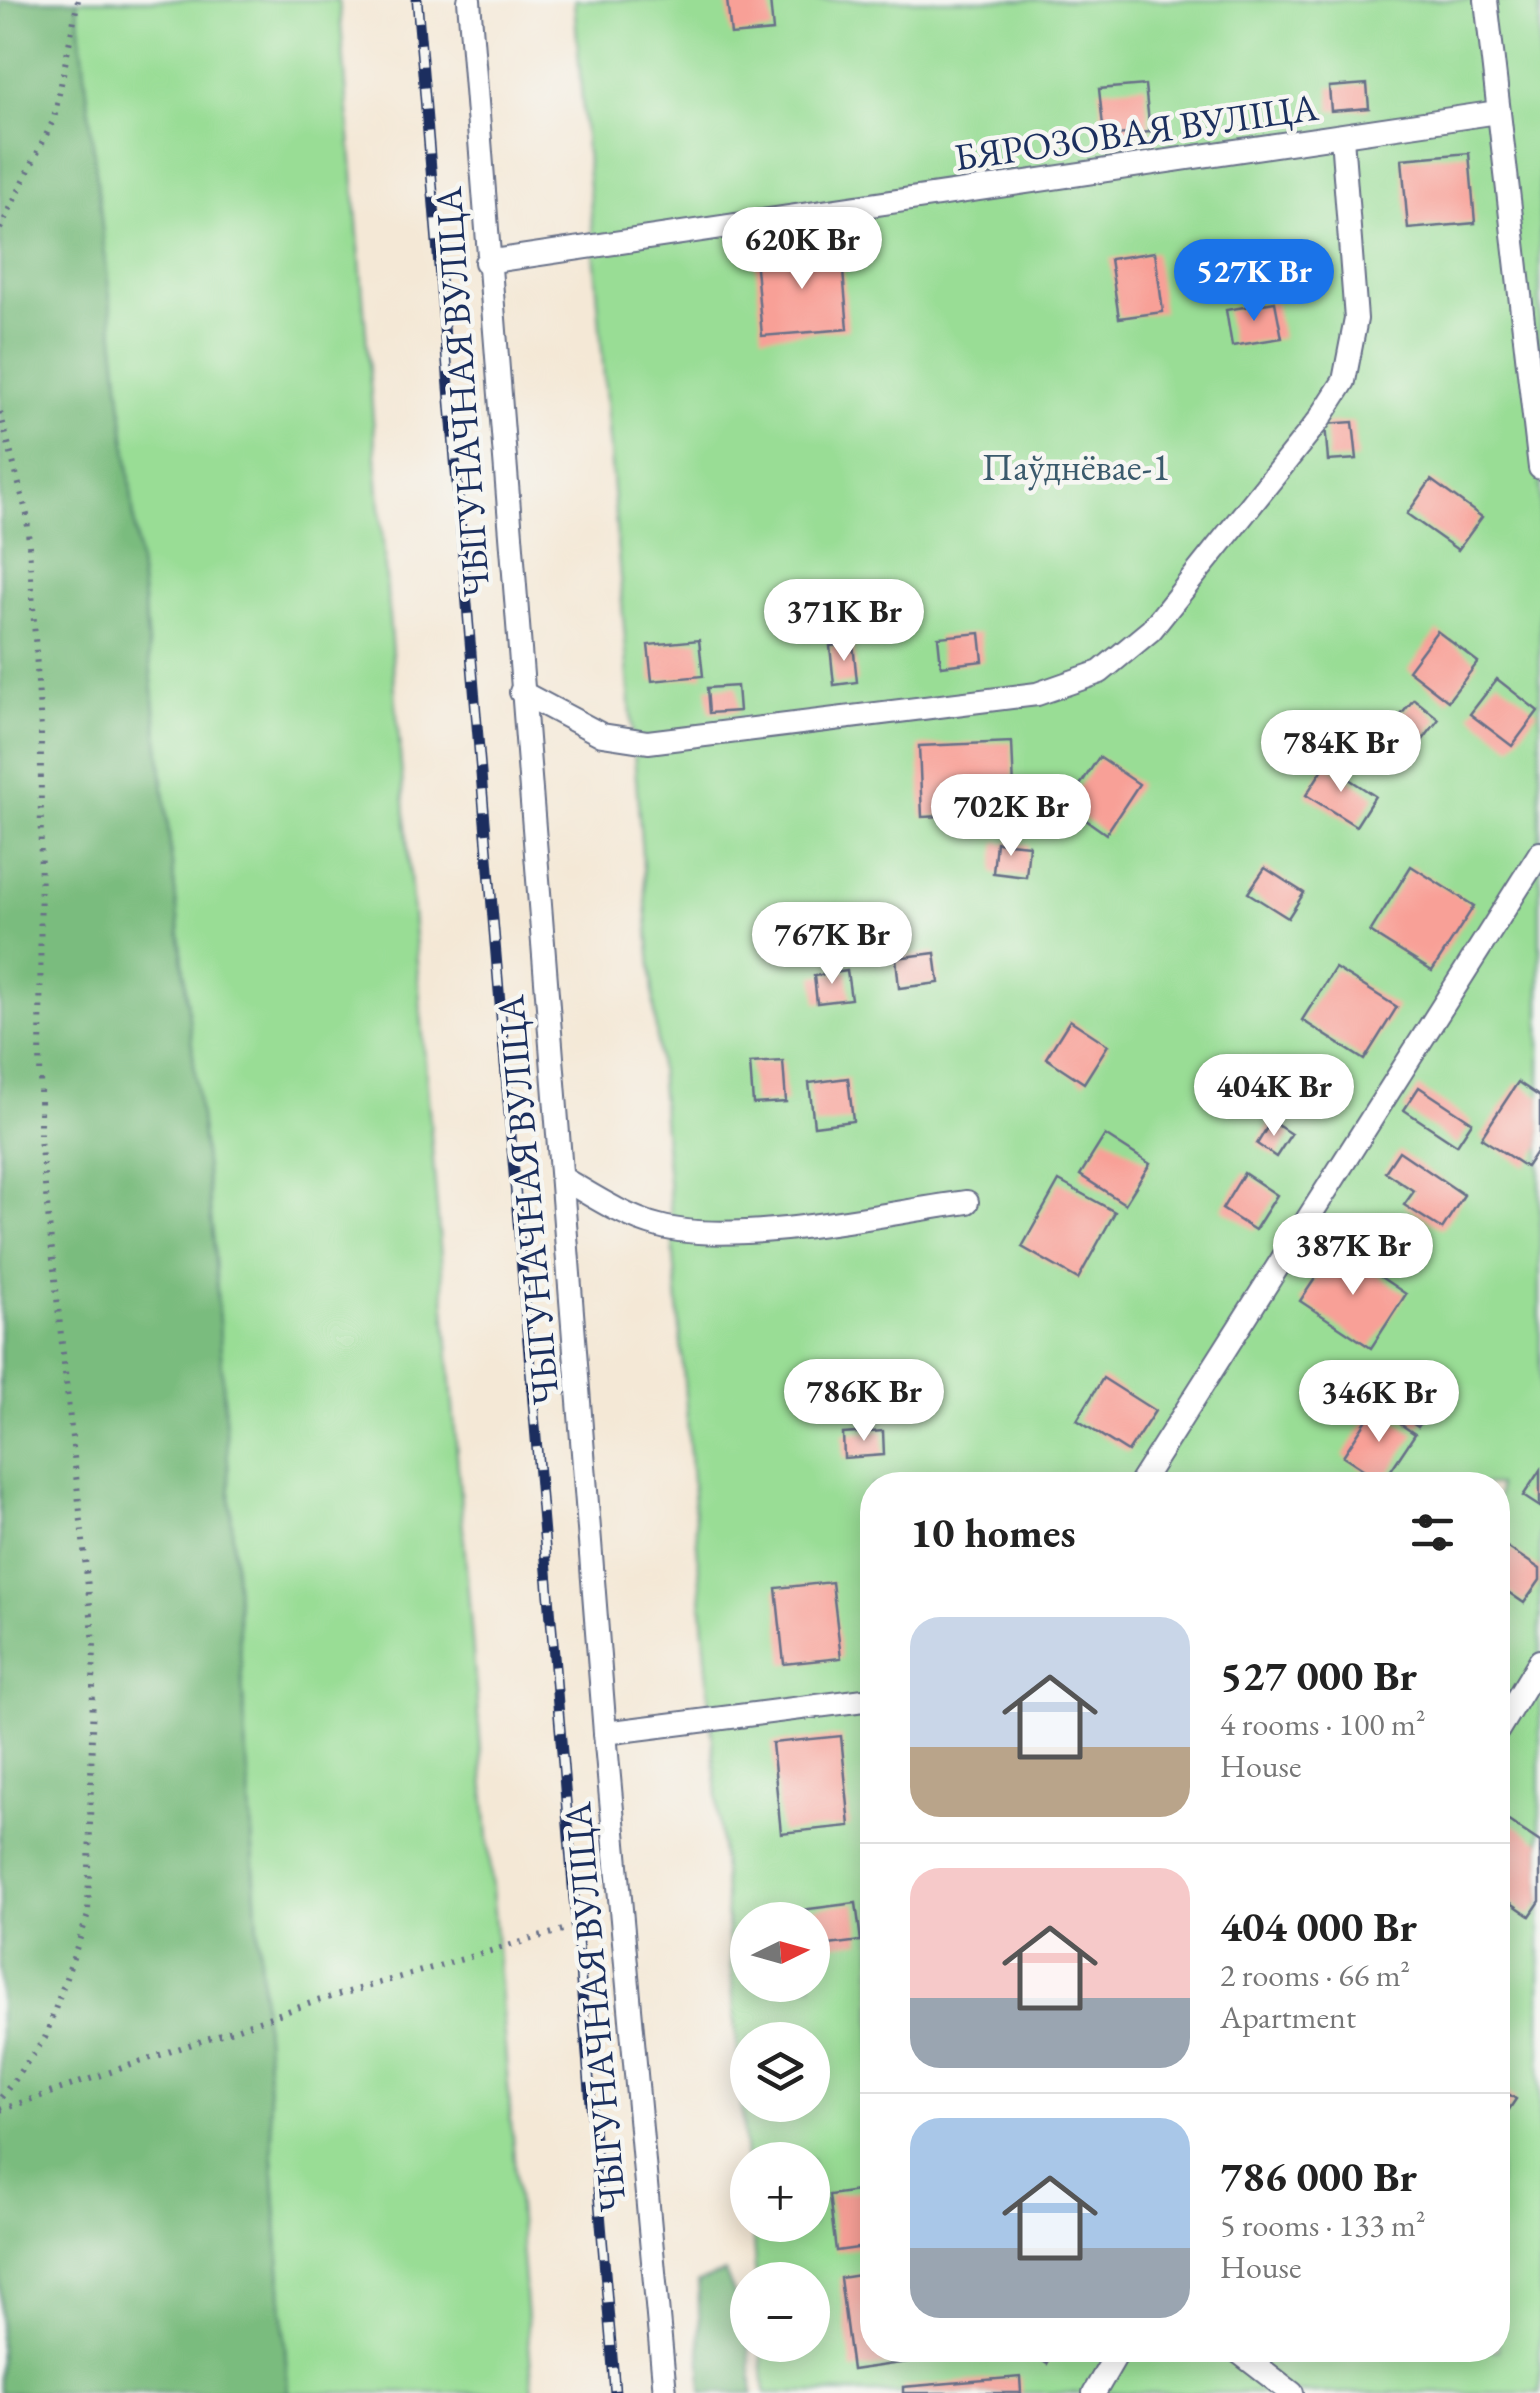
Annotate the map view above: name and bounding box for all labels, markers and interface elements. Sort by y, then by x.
street label: БЯРОЗОВАЯ ВУЛІЦА [951,82,1322,181]
street label: ЧЫГУНАЧНАЯ ВУЛІЦА [423,185,500,599]
pin: 620K Br [710,207,894,292]
text: 620K Br [744,218,860,260]
pin: 527K Br [1162,239,1346,324]
text: 527K Br [1196,250,1312,292]
park label: Паўднёвае-1 [982,442,1170,491]
pin: 371K Br [752,579,936,664]
text: 371K Br [786,590,902,632]
pin: 784K Br [1249,710,1433,795]
text: 784K Br [1283,721,1399,763]
pin: 702K Br [919,774,1103,859]
text: 702K Br [953,785,1069,827]
pin: 767K Br [740,902,924,987]
text: 767K Br [774,913,890,955]
street label: ЧЫГУНАЧНАЯ ВУЛІЦА [485,992,570,1407]
pin: 404K Br [1182,1054,1366,1139]
text: 404K Br [1216,1065,1332,1107]
pin: 387K Br [1261,1213,1445,1298]
text: 387K Br [1295,1224,1411,1266]
pin: 786K Br [772,1359,956,1444]
pin: 346K Br [1287,1360,1471,1445]
text: 786K Br [806,1370,922,1412]
text: 346K Br [1321,1371,1437,1413]
text: 10 homes [910,1505,1076,1560]
icon: filters [1405,1505,1460,1560]
text: 527 000 Br [1220,1648,1417,1703]
icon: home [990,1657,1110,1777]
text: 4 rooms · 100 m² [1220,1703,1426,1745]
text: House [1220,1745,1301,1787]
street label: ЧЫГУНАЧНАЯ ВУЛІЦА [552,1799,637,2214]
text: 404 000 Br [1220,1899,1417,1954]
north arrow [730,1902,830,2002]
map controls [730,1902,830,2362]
icon: home [990,1908,1110,2028]
text: 2 rooms · 66 m² [1220,1954,1410,1996]
text: Apartment [1220,1996,1356,2038]
button: layers [730,2022,830,2122]
button: + [730,2142,830,2242]
text: 786 000 Br [1220,2149,1417,2204]
icon: home [990,2158,1110,2278]
text: 5 rooms · 133 m² [1220,2204,1426,2246]
text: House [1220,2246,1301,2288]
button: − [730,2262,830,2362]

